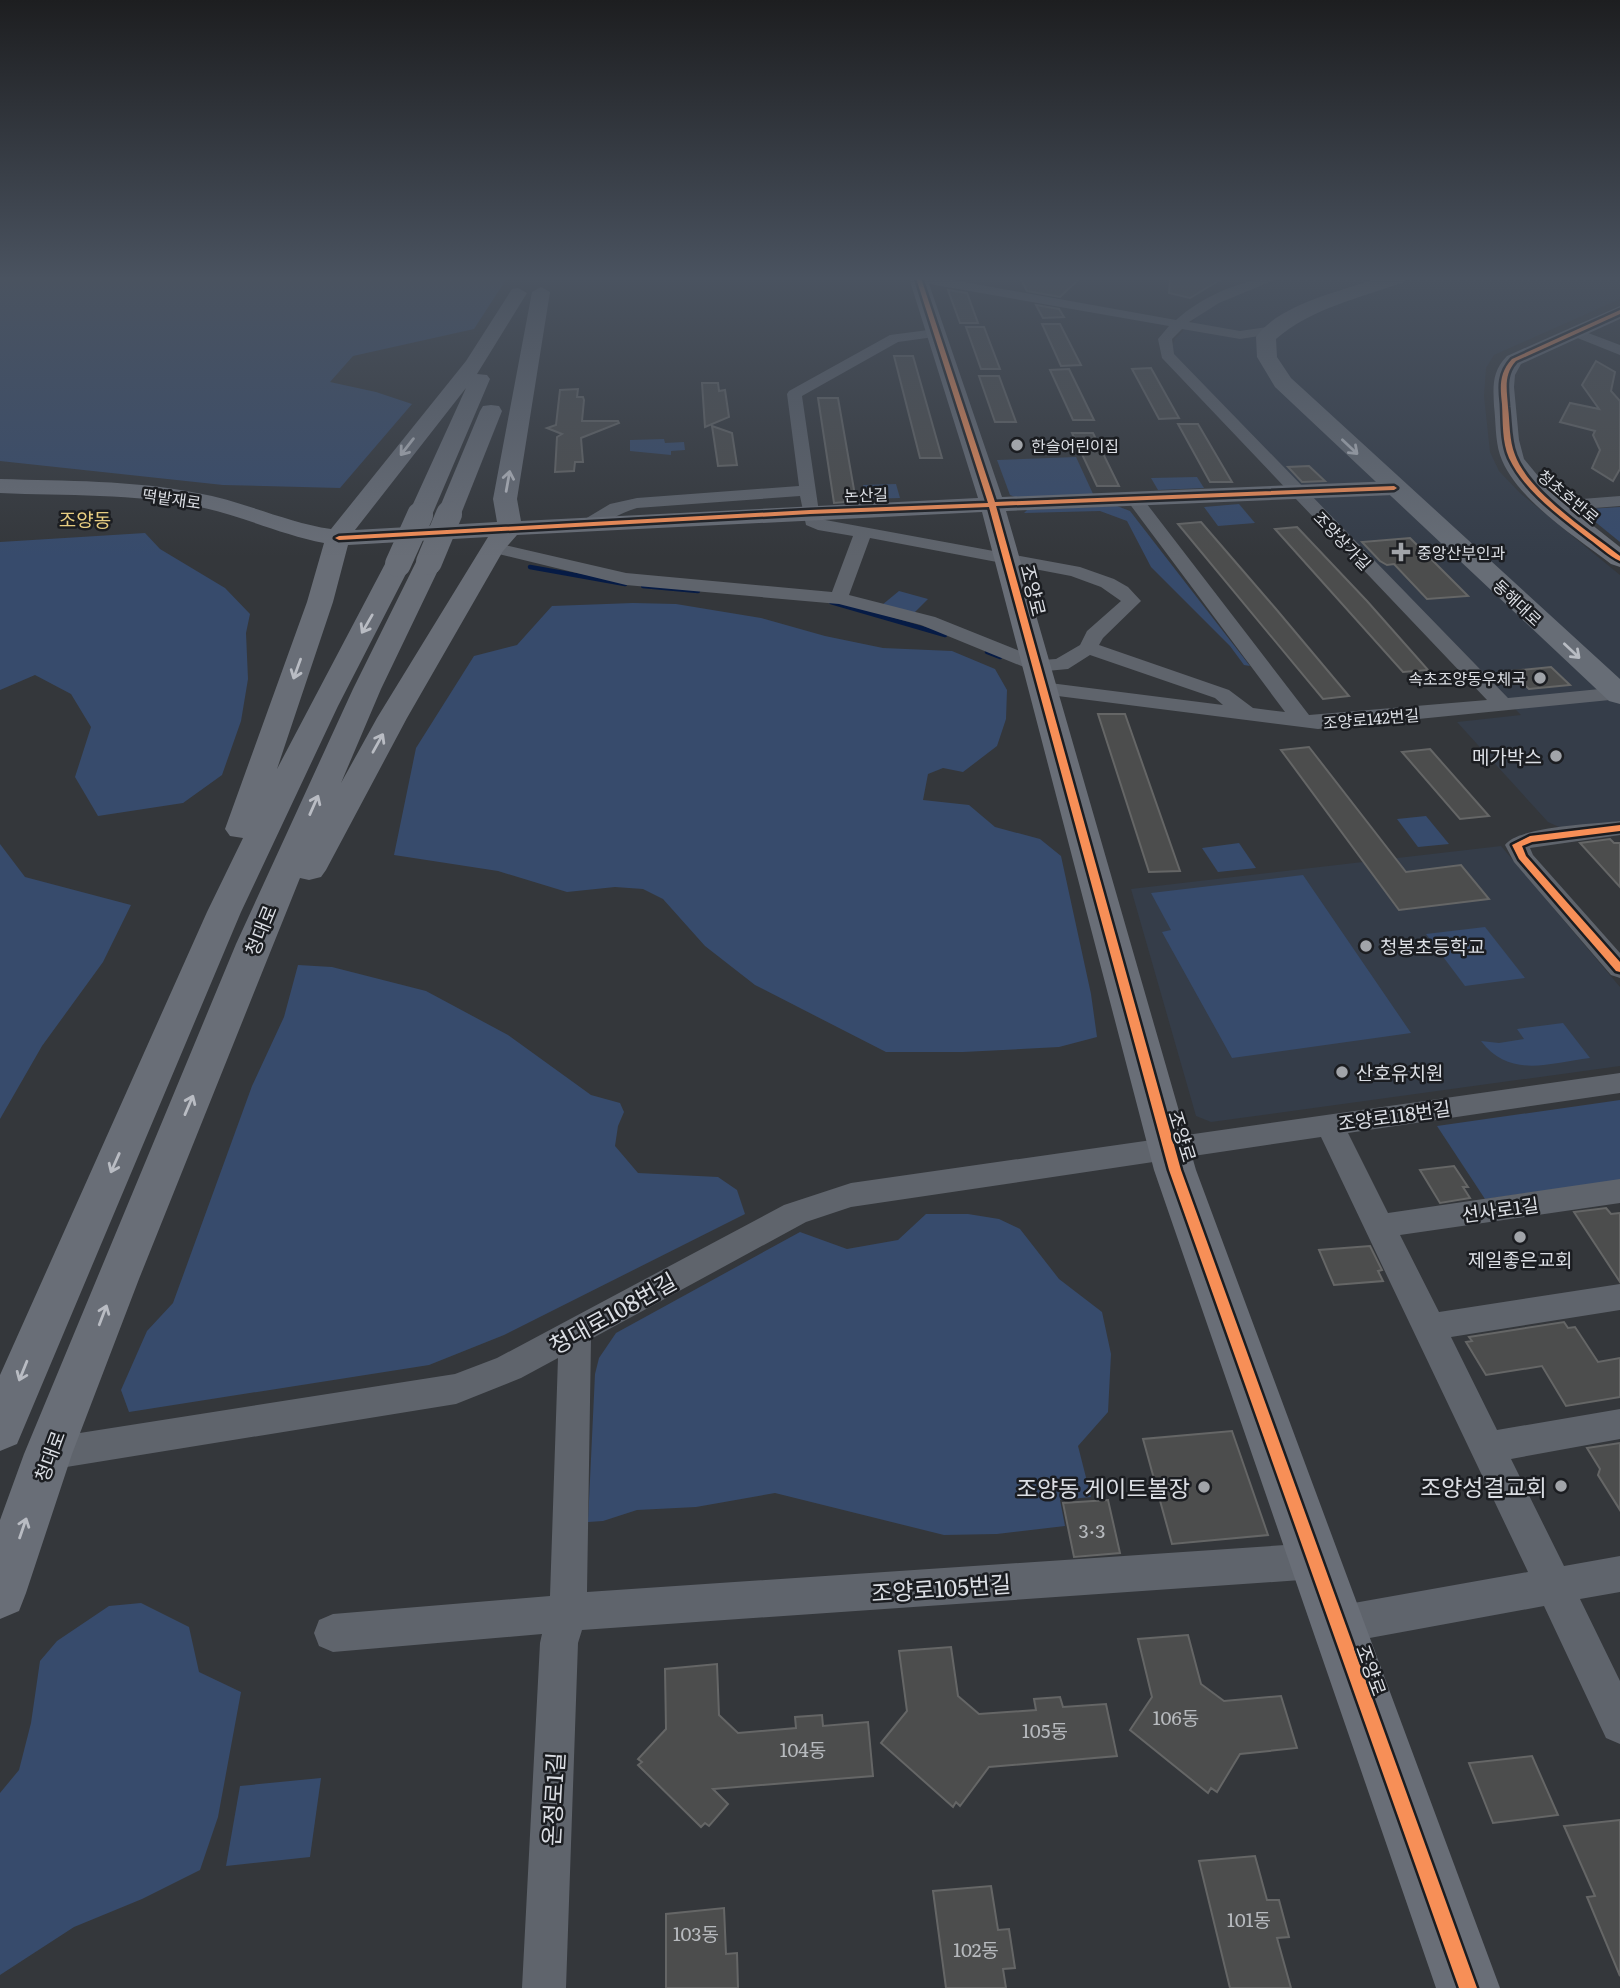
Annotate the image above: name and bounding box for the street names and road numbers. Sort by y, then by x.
street label: 청초호반로 [1533,463,1605,529]
street label: 논산길 [844,481,888,507]
street label: 떡밭재로 [141,482,203,514]
street label: 조양상가길 [1309,505,1377,575]
street label: 조양로 [1014,561,1054,619]
street label: 동해대로 [1488,573,1548,631]
street label: 조양로142번길 [1322,702,1420,734]
street label: 청대로 [237,900,283,960]
street label: 조양로118번길 [1336,1093,1452,1137]
street label: 조양로 [1162,1107,1204,1165]
street label: 선사로1길 [1460,1190,1540,1228]
street label: 청대로108번길 [542,1263,682,1361]
street label: 청대로 [27,1427,71,1485]
street label: 조양로105번길 [870,1565,1012,1609]
street label: 조양로 [1350,1641,1394,1699]
street label: 온정로1길 [533,1751,571,1847]

